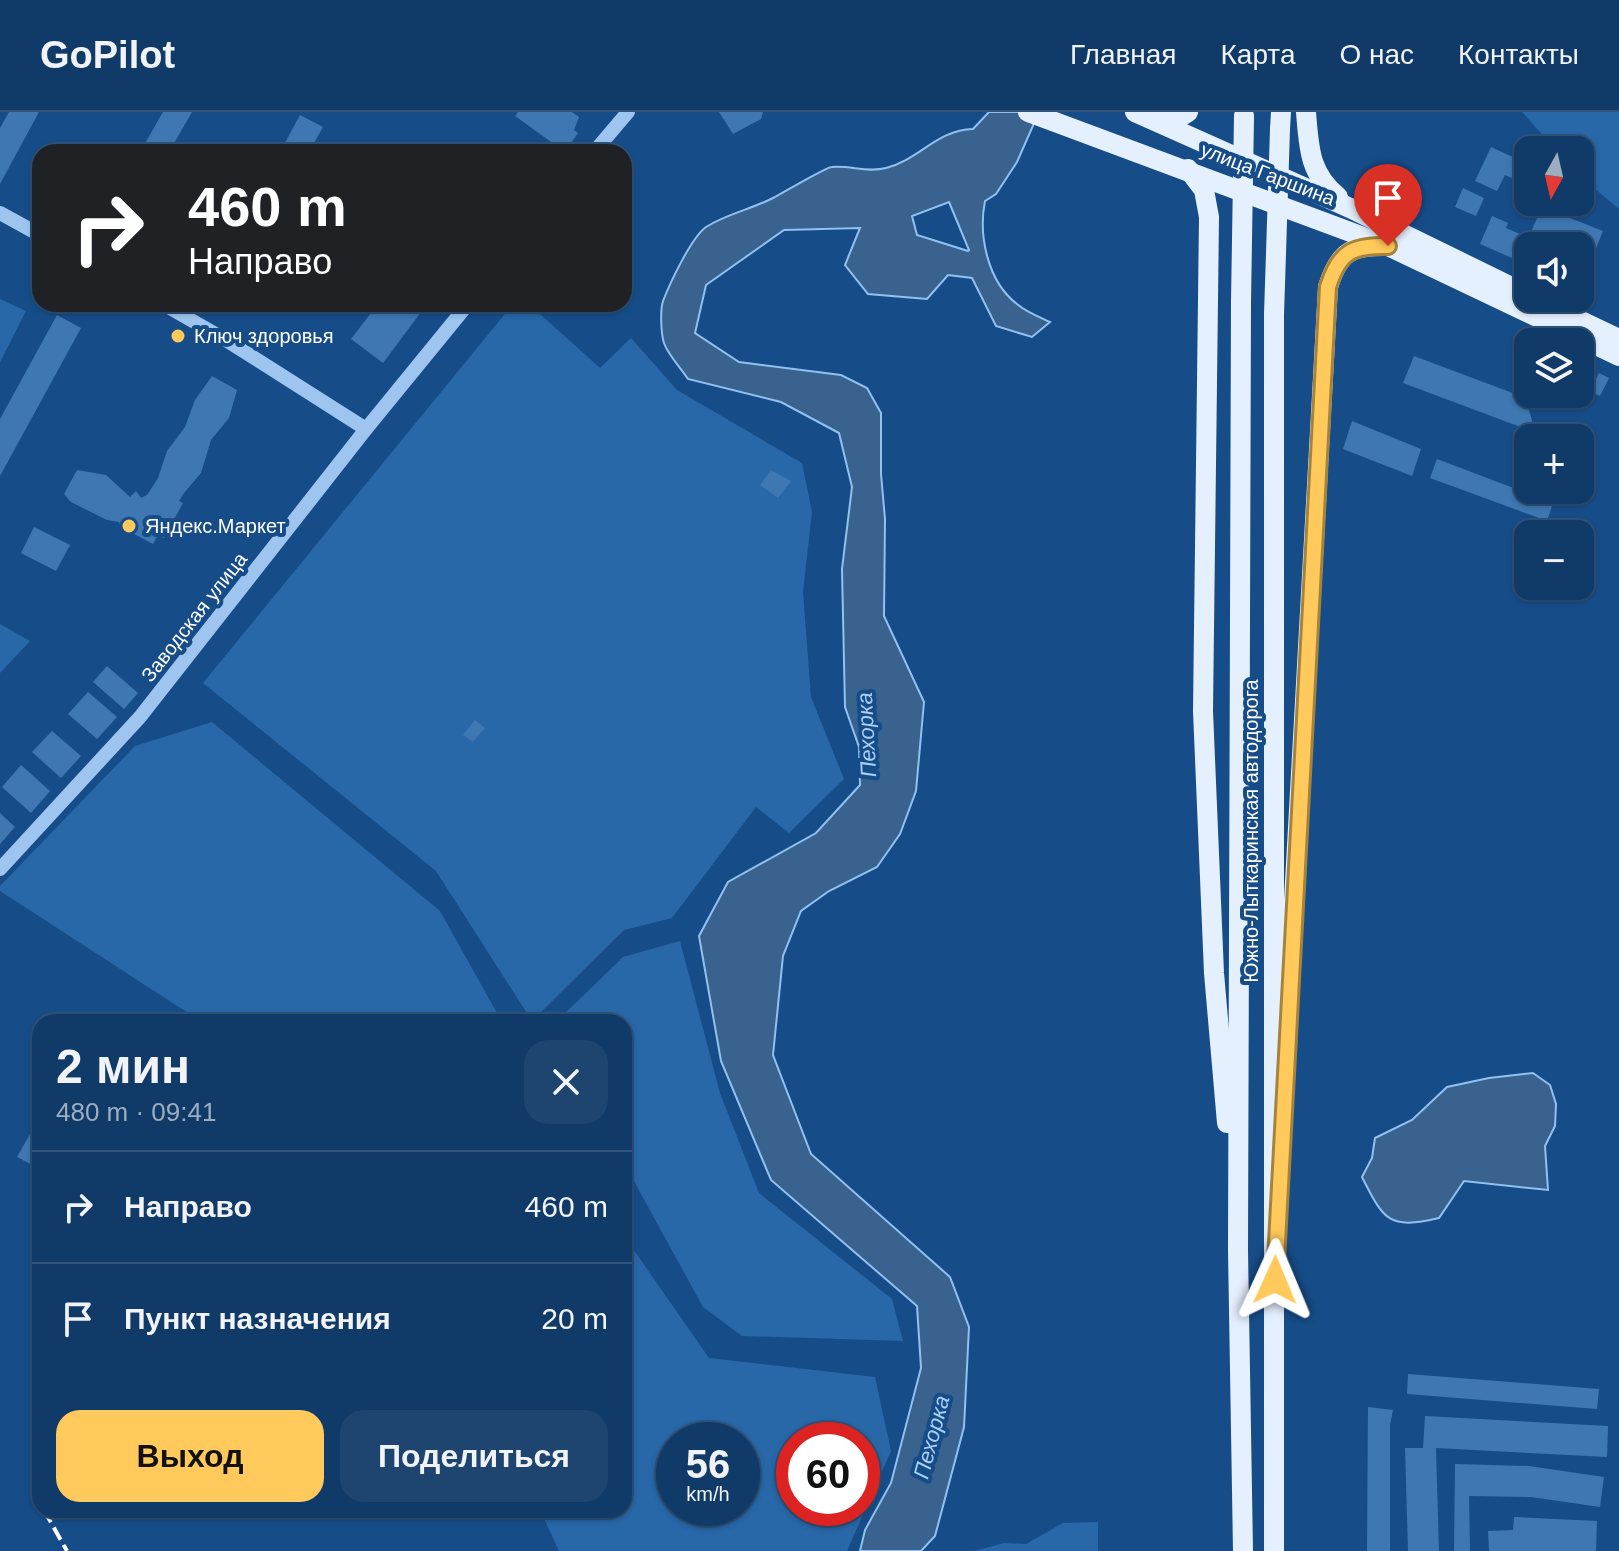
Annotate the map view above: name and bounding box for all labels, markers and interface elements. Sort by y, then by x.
text: GoPilot [40,34,175,76]
text: Главная [1070,39,1177,70]
text: Карта [1221,39,1295,70]
text: О нас [1339,39,1414,70]
text: Контакты [1458,39,1579,70]
north arrow [1514,136,1594,216]
map controls [1514,136,1594,600]
street label: улица Гаршина [1198,138,1339,210]
pin [1354,164,1422,246]
text: 460 m [188,175,347,238]
icon: right [56,176,160,280]
icon: arrive [1366,176,1410,220]
button: sound [1514,232,1594,312]
text: Направо [188,241,332,282]
place label: Ключ здоровья [194,325,334,347]
marker: Ключ здоровья [169,327,187,345]
button: layers [1514,328,1594,408]
button: + [1514,424,1594,504]
place label: Яндекс.Маркет [145,515,286,537]
marker: Яндекс.Маркет [120,517,138,535]
button: − [1514,520,1594,600]
street label: Заводская улица [137,547,252,686]
street label: Южно-Лыткаринская автодорога [1240,678,1262,983]
water label: Пехорка [852,692,881,778]
text: 2 мин [56,1040,190,1093]
button: close [524,1040,608,1124]
text: 480 m · 09:41 [56,1097,216,1127]
icon: right [56,1185,100,1229]
text: Направо [124,1190,252,1223]
text: 460 m [525,1190,608,1223]
position arrow [1233,1238,1317,1322]
icon: arrive [56,1297,100,1341]
text: Пункт назначения [124,1302,391,1335]
text: 20 m [541,1302,608,1335]
water label: Пехорка [908,1393,955,1481]
button: Выход [56,1410,324,1502]
button: Поделиться [340,1410,608,1502]
speed limit sign: 60 [776,1422,880,1526]
text: 56 [686,1442,730,1486]
text: km/h [686,1483,730,1505]

